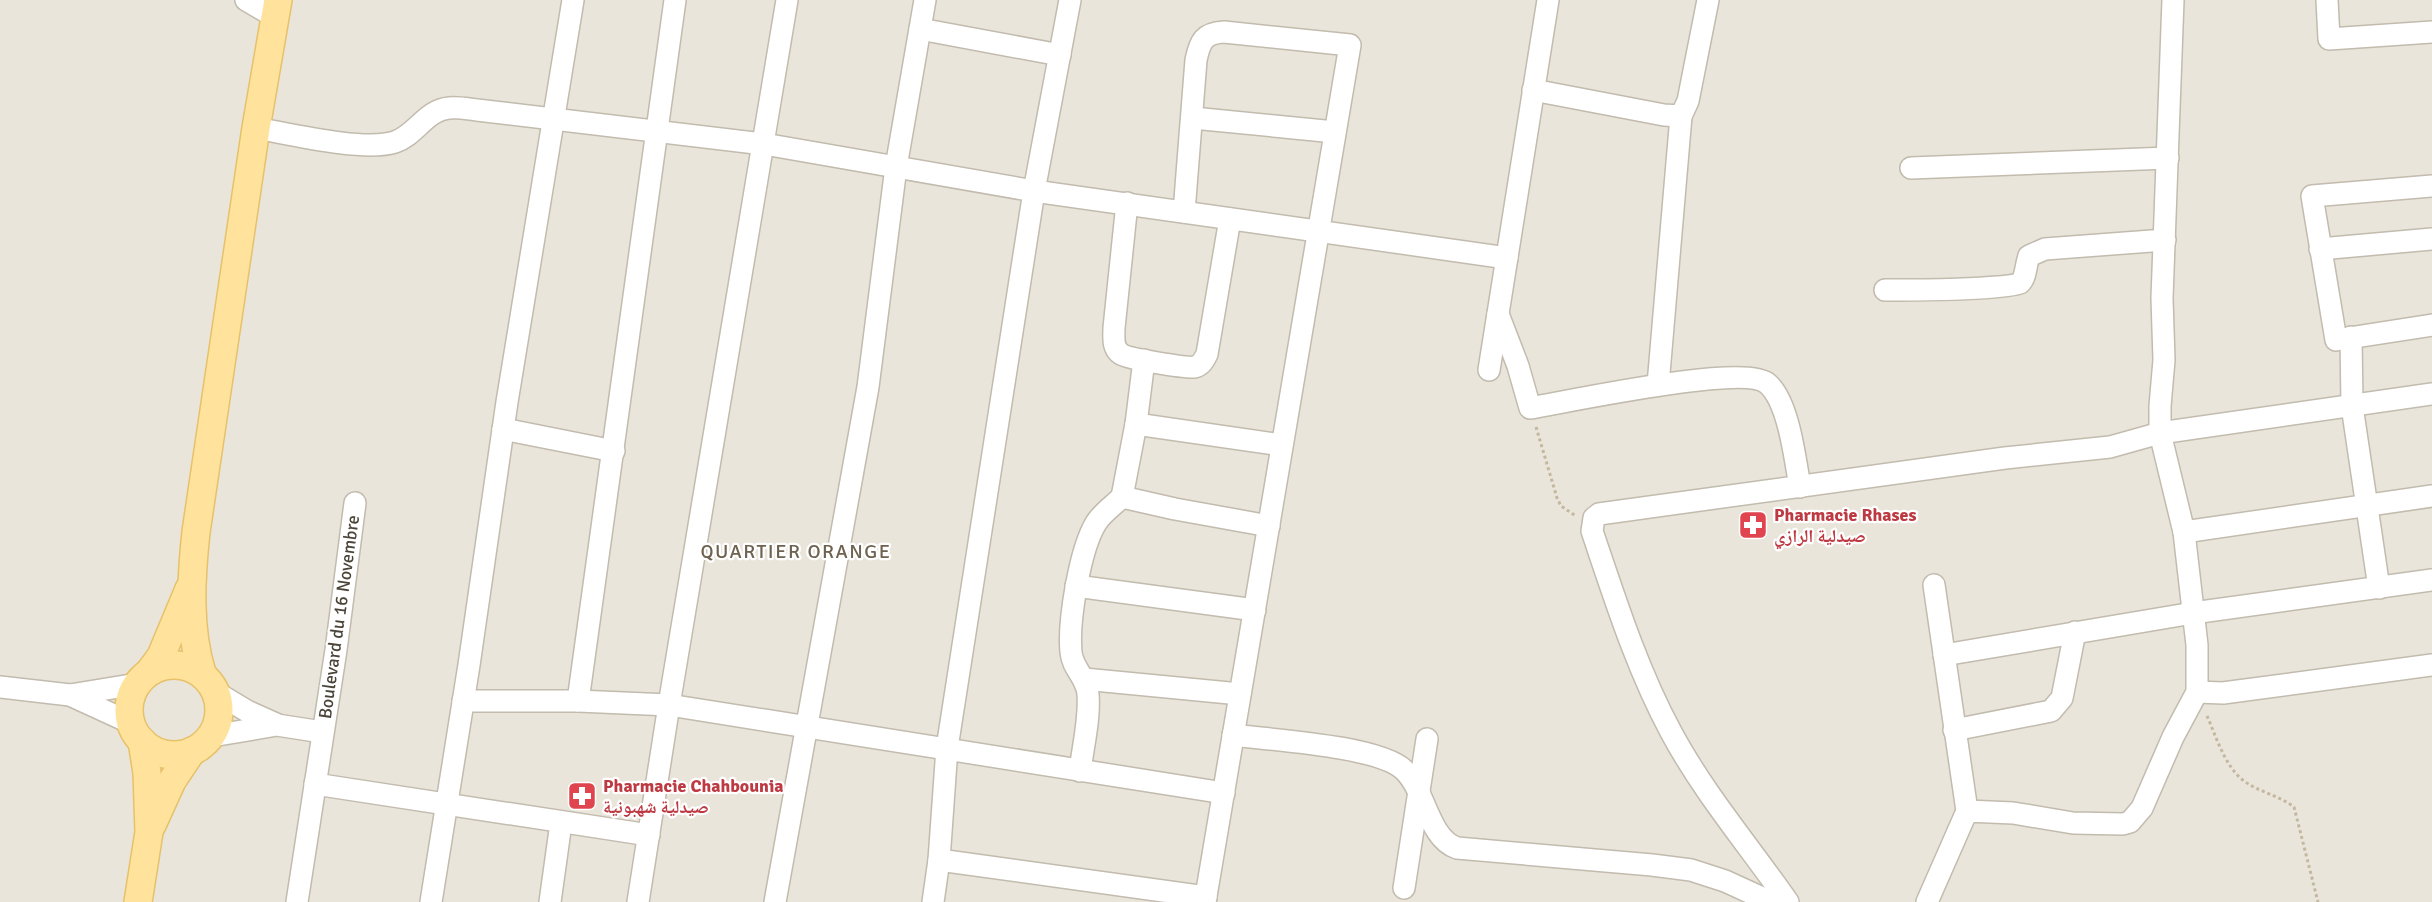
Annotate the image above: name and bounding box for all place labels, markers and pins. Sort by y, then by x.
place label: Pharmacie Rhases صيدلية الرازي [1774,504,1916,550]
pharmacy icon: Pharmacie Rhases صيدلية الرازي [1737,509,1769,541]
place label: Pharmacie Chahbounia صيدلية شهبونية [603,775,784,818]
pharmacy icon: Pharmacie Chahbounia صيدلية شهبونية [566,780,598,812]

